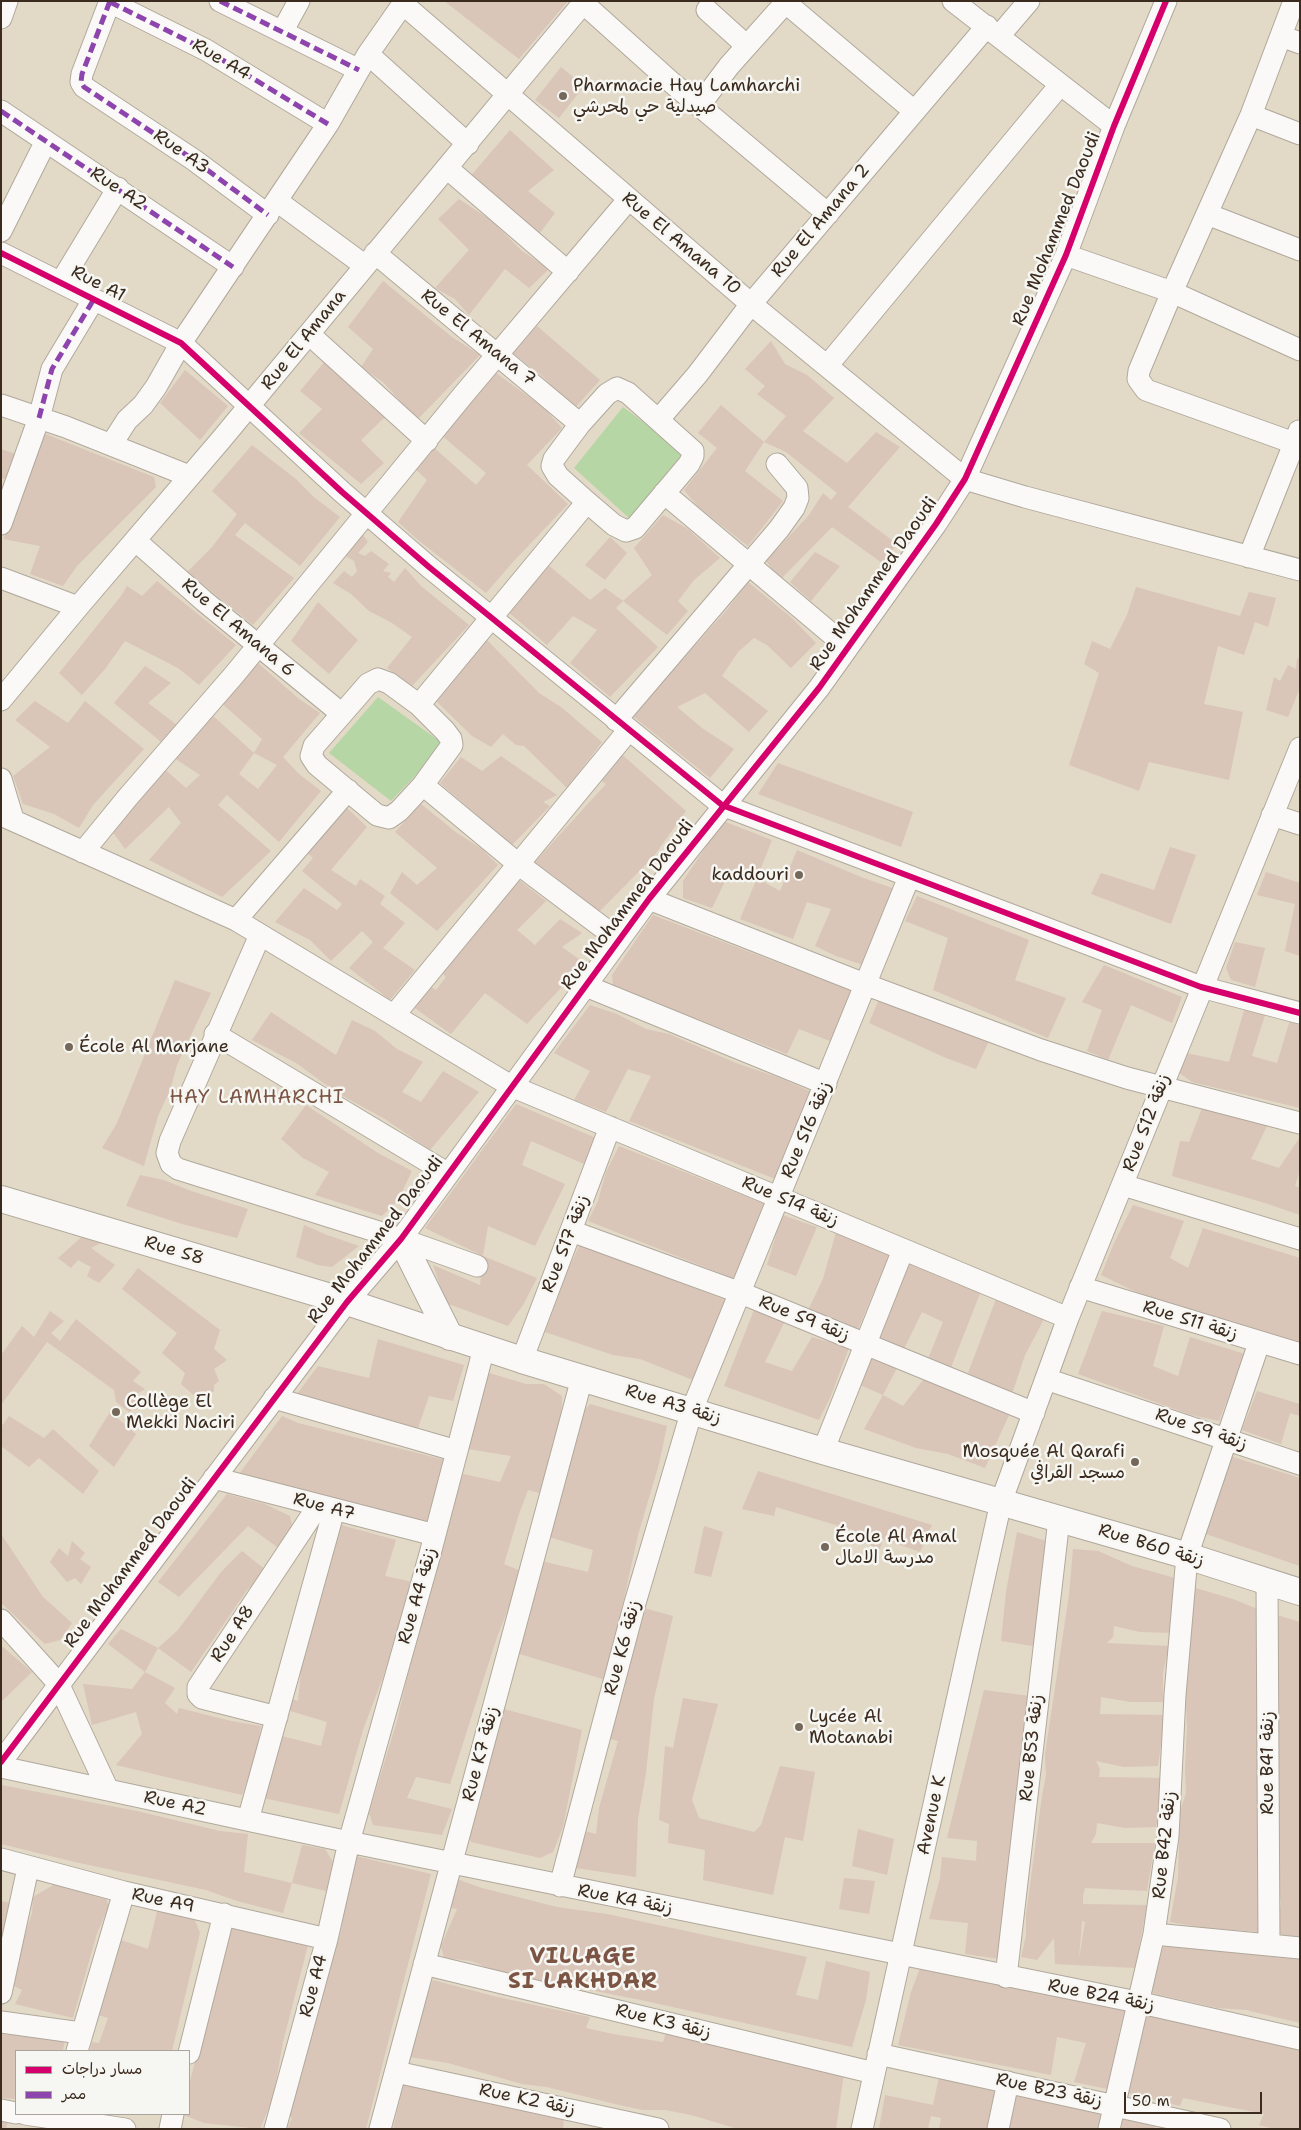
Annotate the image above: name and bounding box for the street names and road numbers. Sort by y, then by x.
street label: Rue A4 [188,35,254,85]
street label: Rue A3 [149,125,213,179]
street label: Rue Mohammed Daoudi [1008,129,1106,329]
street label: Rue El Amana 2 [767,160,875,282]
street label: Rue A2 [86,163,150,215]
street label: Rue El Amana 10 [617,188,745,300]
street label: Rue A1 [67,261,129,307]
street label: Rue El Amana [257,285,351,395]
street label: Rue El Amana 7 [416,285,540,391]
street label: Rue Mohammed Daoudi [806,493,942,675]
street label: Rue El Amana 6 [177,574,299,682]
street label: Rue Mohammed Daoudi [557,816,699,994]
street label: Rue S12 زنقة [1118,1071,1176,1175]
street label: Rue S16 زنقة [777,1078,837,1182]
street label: Rue Mohammed Daoudi [304,1152,448,1328]
street label: Rue S14 زنقة [738,1172,842,1232]
street label: Rue S17 زنقة [537,1192,595,1296]
street label: Rue S8 [142,1232,206,1270]
street label: Rue S9 زنقة [756,1291,852,1347]
street label: Rue S11 زنقة [1140,1296,1240,1346]
street label: Rue A3 زنقة [623,1380,723,1430]
street label: Rue S9 زنقة [1152,1404,1250,1456]
street label: Rue Mohammed Daoudi [60,1474,202,1652]
street label: Rue A7 [291,1488,357,1526]
street label: Rue B60 زنقة [1095,1520,1207,1572]
street label: Rue A4 زنقة [394,1545,442,1647]
street label: Rue K6 زنقة [600,1598,646,1698]
street label: Rue A8 [207,1601,259,1667]
street label: Rue B53 زنقة [1016,1693,1048,1803]
street label: Rue K7 زنقة [458,1704,504,1804]
street label: Rue B41 زنقة [1257,1711,1279,1815]
street label: Avenue K [913,1773,951,1857]
street label: Rue A2 [142,1787,208,1821]
street label: Rue B42 زنقة [1149,1790,1181,1900]
street label: Rue K4 زنقة [576,1880,674,1920]
street label: Rue A9 [130,1884,196,1918]
street label: Rue A4 [295,1952,333,2020]
street label: Rue B24 زنقة [1046,1975,1156,2017]
street label: Rue K3 زنقة [613,2000,713,2044]
street label: Rue B23 زنقة [994,2069,1104,2113]
street label: Rue K2 زنقة [477,2079,577,2121]

